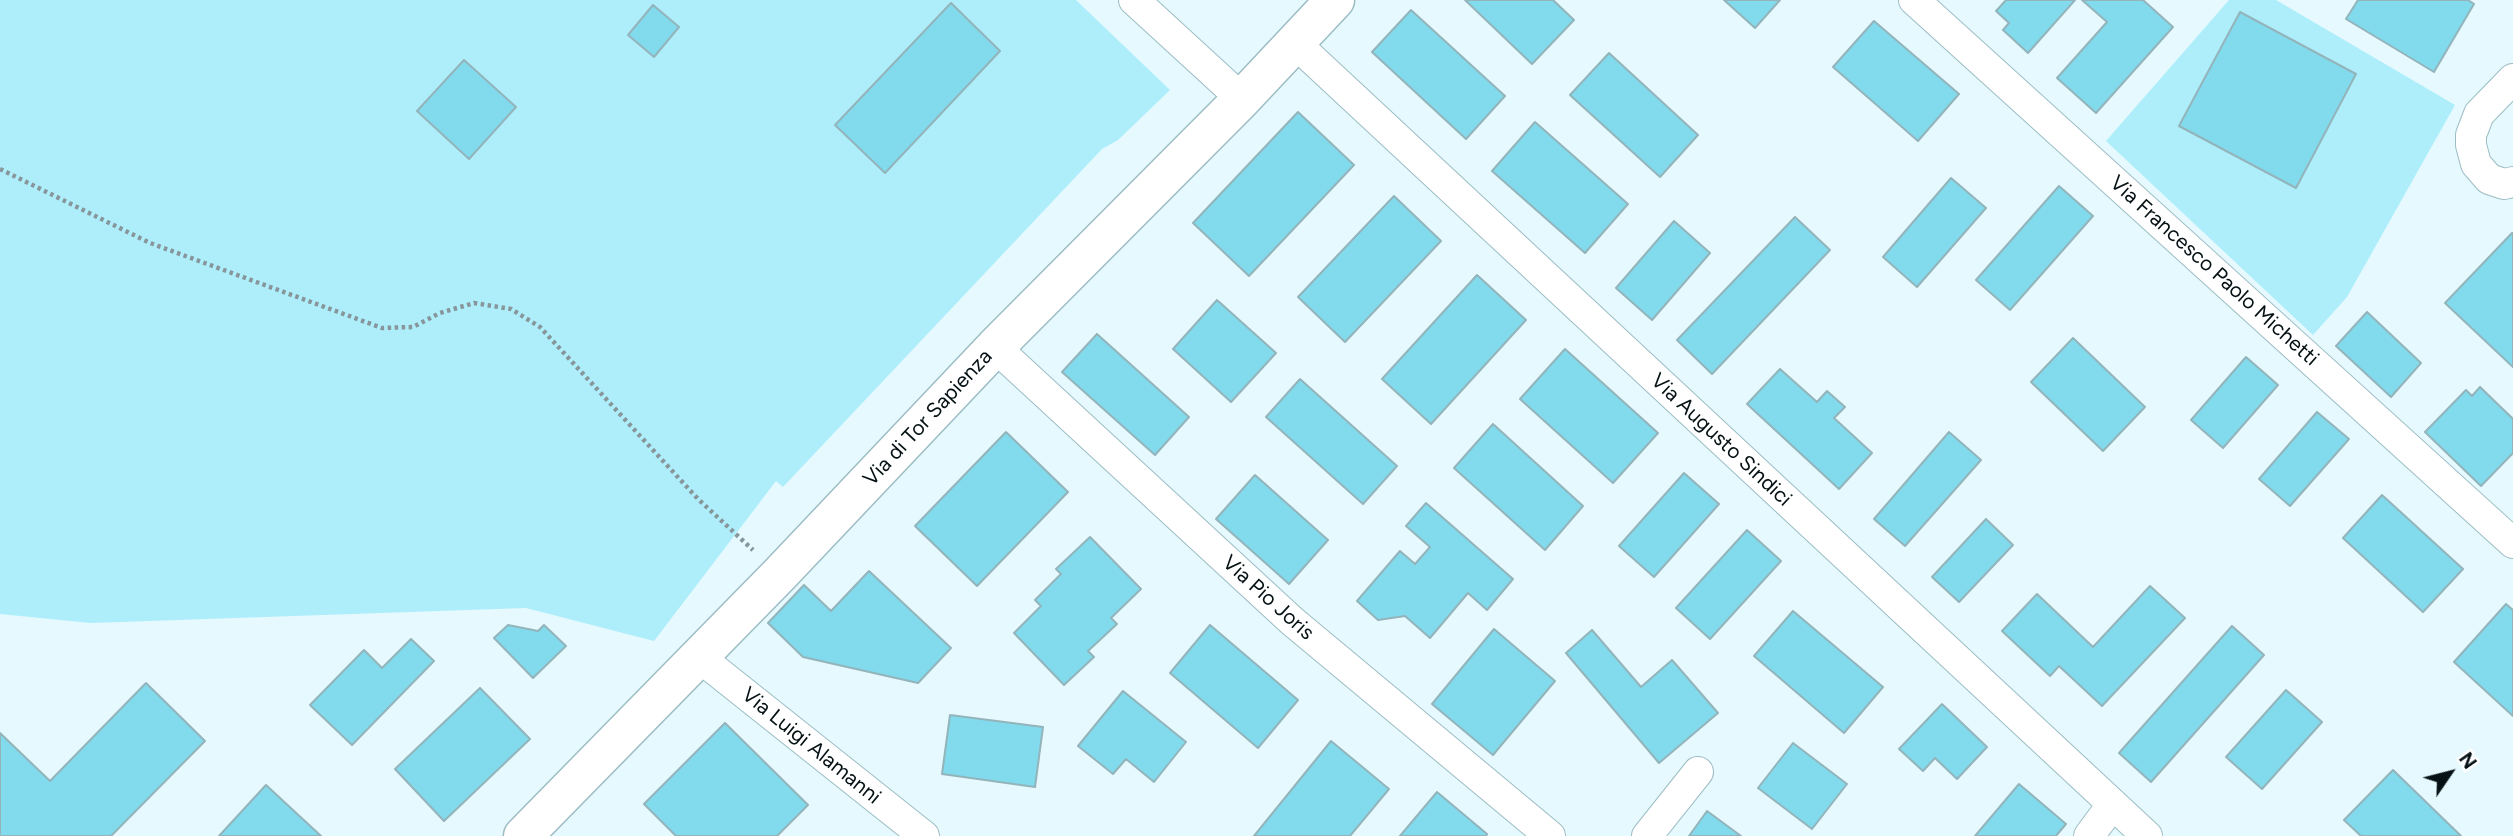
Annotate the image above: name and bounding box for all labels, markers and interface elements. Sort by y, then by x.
street label: Via Francesco Paolo Michetti [2104,171,2324,371]
street label: Via di Tor Sapienza [858,344,998,492]
street label: Via Augusto Sindici [1645,368,1797,512]
street label: Via Pio Joris [1217,550,1319,646]
street label: Via Luigi Alamanni [736,682,886,810]
north arrow [2415,738,2485,808]
text: N [2454,748,2481,773]

